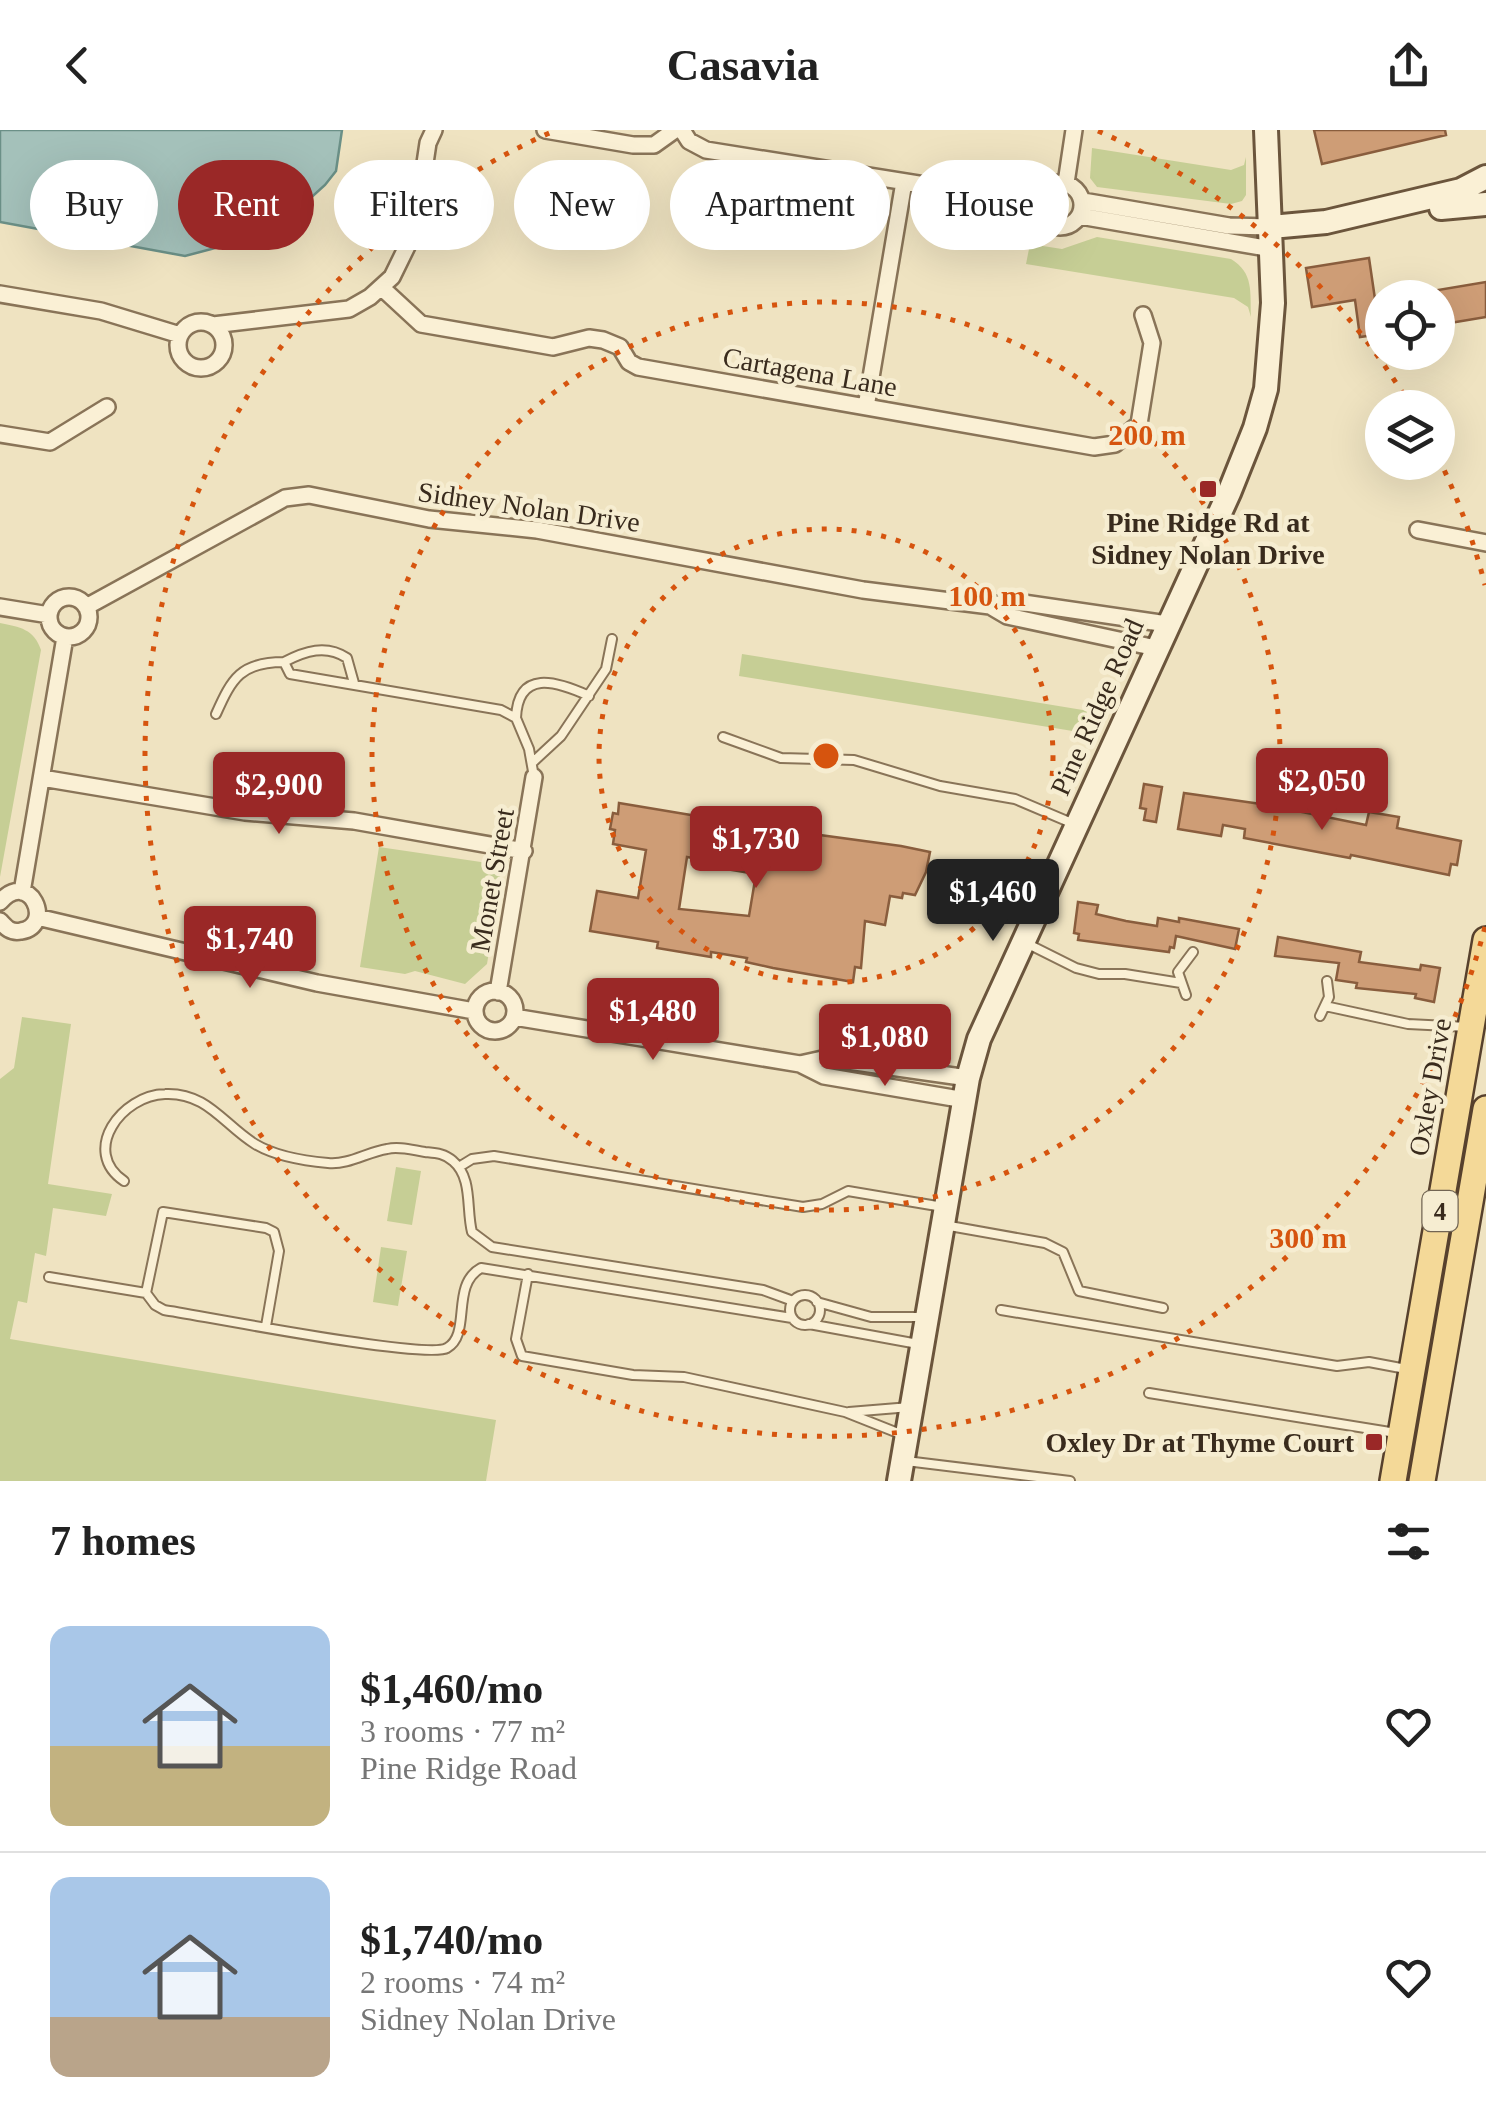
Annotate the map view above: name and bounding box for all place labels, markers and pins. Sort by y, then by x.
marker: Pine Ridge Rd at Sidney Nolan Drive [1197,478,1219,500]
place label: Pine Ridge Rd at Sidney Nolan Drive [1091,507,1325,570]
centre of rings [808,738,844,774]
pin: $2,050 [1241,748,1403,833]
pin: $2,900 [198,752,360,837]
pin: $1,730 [675,806,837,891]
pin: $1,460 [912,859,1074,944]
pin: $1,740 [169,906,331,991]
pin: $1,480 [572,978,734,1063]
pin: $1,080 [804,1004,966,1089]
place label: Oxley Dr at Thyme Court [1046,1427,1355,1458]
marker: Oxley Dr at Thyme Court [1363,1431,1385,1453]

